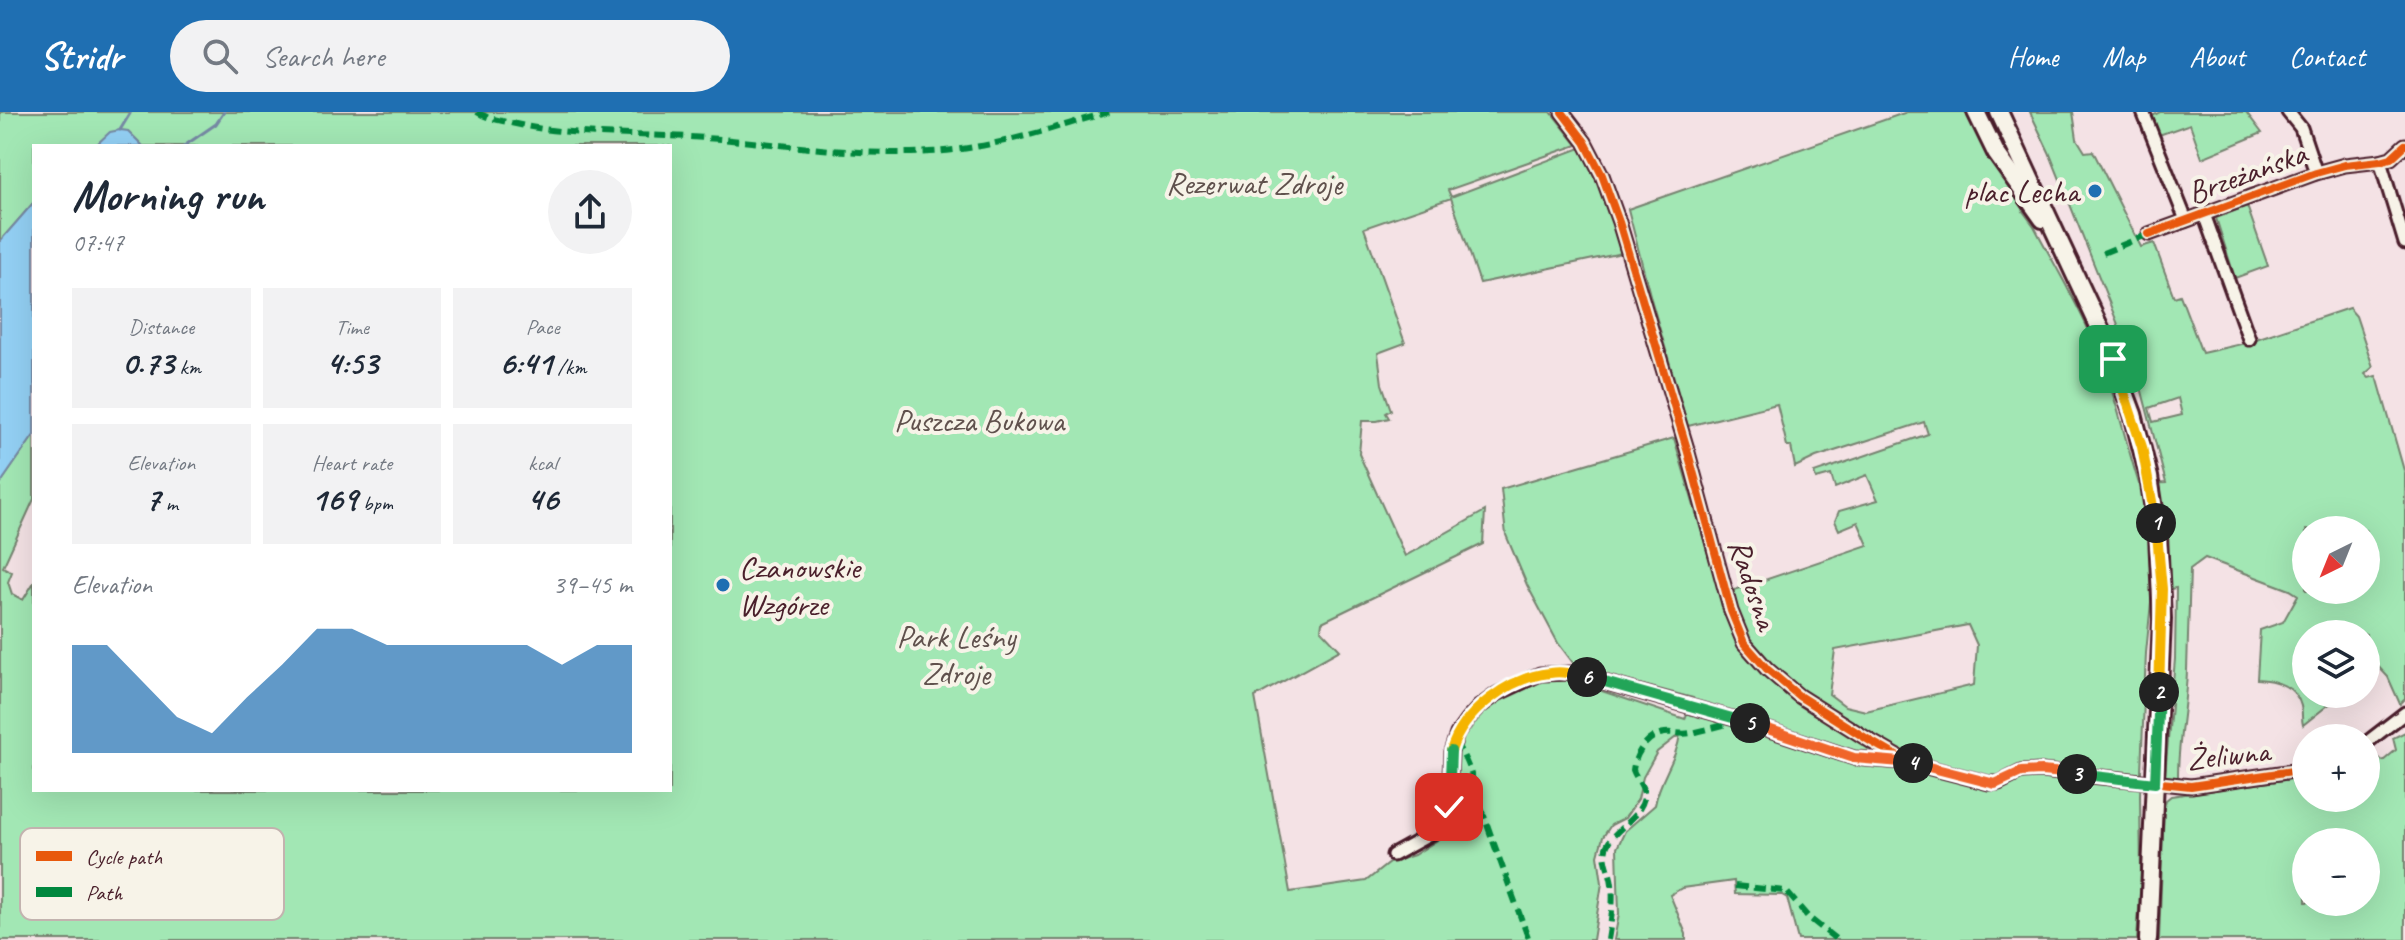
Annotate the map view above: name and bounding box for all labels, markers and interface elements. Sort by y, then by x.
search box [170,20,730,92]
text: Stridr [40,33,122,80]
icon: search [198,34,242,78]
text: Search here [262,37,384,75]
text: Home [2008,39,2058,74]
text: Map [2102,39,2145,74]
text: About [2189,39,2245,74]
text: Contact [2289,39,2365,74]
street label: Brzeżańska [2182,132,2314,213]
park label: Rezerwat Zdroje [1166,163,1345,204]
text: Morning run [72,168,264,223]
button: share [548,170,632,254]
place label: plac Lecha [1965,171,2082,212]
marker: plac Lecha [2086,182,2104,200]
text: 07:47 [72,226,124,259]
text: Distance [129,313,194,341]
text: Time [335,313,369,341]
text: Pace [526,313,560,341]
pin [2079,325,2147,393]
icon: arrive [2091,337,2135,381]
text: 0.73 [122,341,174,384]
text: 4:53 [326,341,378,384]
text: 6:41 [499,341,552,384]
text: km [174,353,201,381]
text: /km [552,353,586,381]
park label: Puszcza Bukowa [894,400,1066,441]
text: Elevation [127,449,195,477]
text: Heart rate [312,449,392,477]
text: kcal [528,449,557,477]
text: 7 [145,477,160,520]
text: 169 [311,477,357,520]
text: 46 [527,477,558,520]
text: m [160,489,178,517]
text: bpm [357,489,393,517]
pin: 1 [2136,503,2176,543]
text: 1 [2151,509,2161,537]
north arrow [2292,516,2380,604]
map controls [2292,516,2380,916]
street label: Radosna [1718,533,1788,637]
place label: Czanowskie Wzgórze [739,547,863,625]
text: Elevation [72,568,152,601]
text: 39–45 m [553,568,632,601]
marker: Czanowskie Wzgórze [714,576,732,594]
park label: Park Leśny Zdroje [897,616,1017,694]
button: layers [2292,620,2380,708]
pin: 6 [1567,657,1607,697]
text: 6 [1582,663,1592,691]
pin: 2 [2139,672,2179,712]
text: 2 [2154,678,2164,706]
pin: 5 [1730,703,1770,743]
text: 5 [1745,709,1755,737]
button: + [2292,724,2380,812]
street label: Żeliwna [2185,730,2274,780]
pin: 4 [1893,743,1933,783]
text: 4 [1908,749,1918,777]
pin: 3 [2057,754,2097,794]
text: 3 [2072,760,2082,788]
pin [1415,773,1483,841]
icon: check [1427,785,1471,829]
legend [20,828,284,920]
button: − [2292,828,2380,916]
text: Cycle path [86,843,163,871]
text: Path [86,879,123,907]

